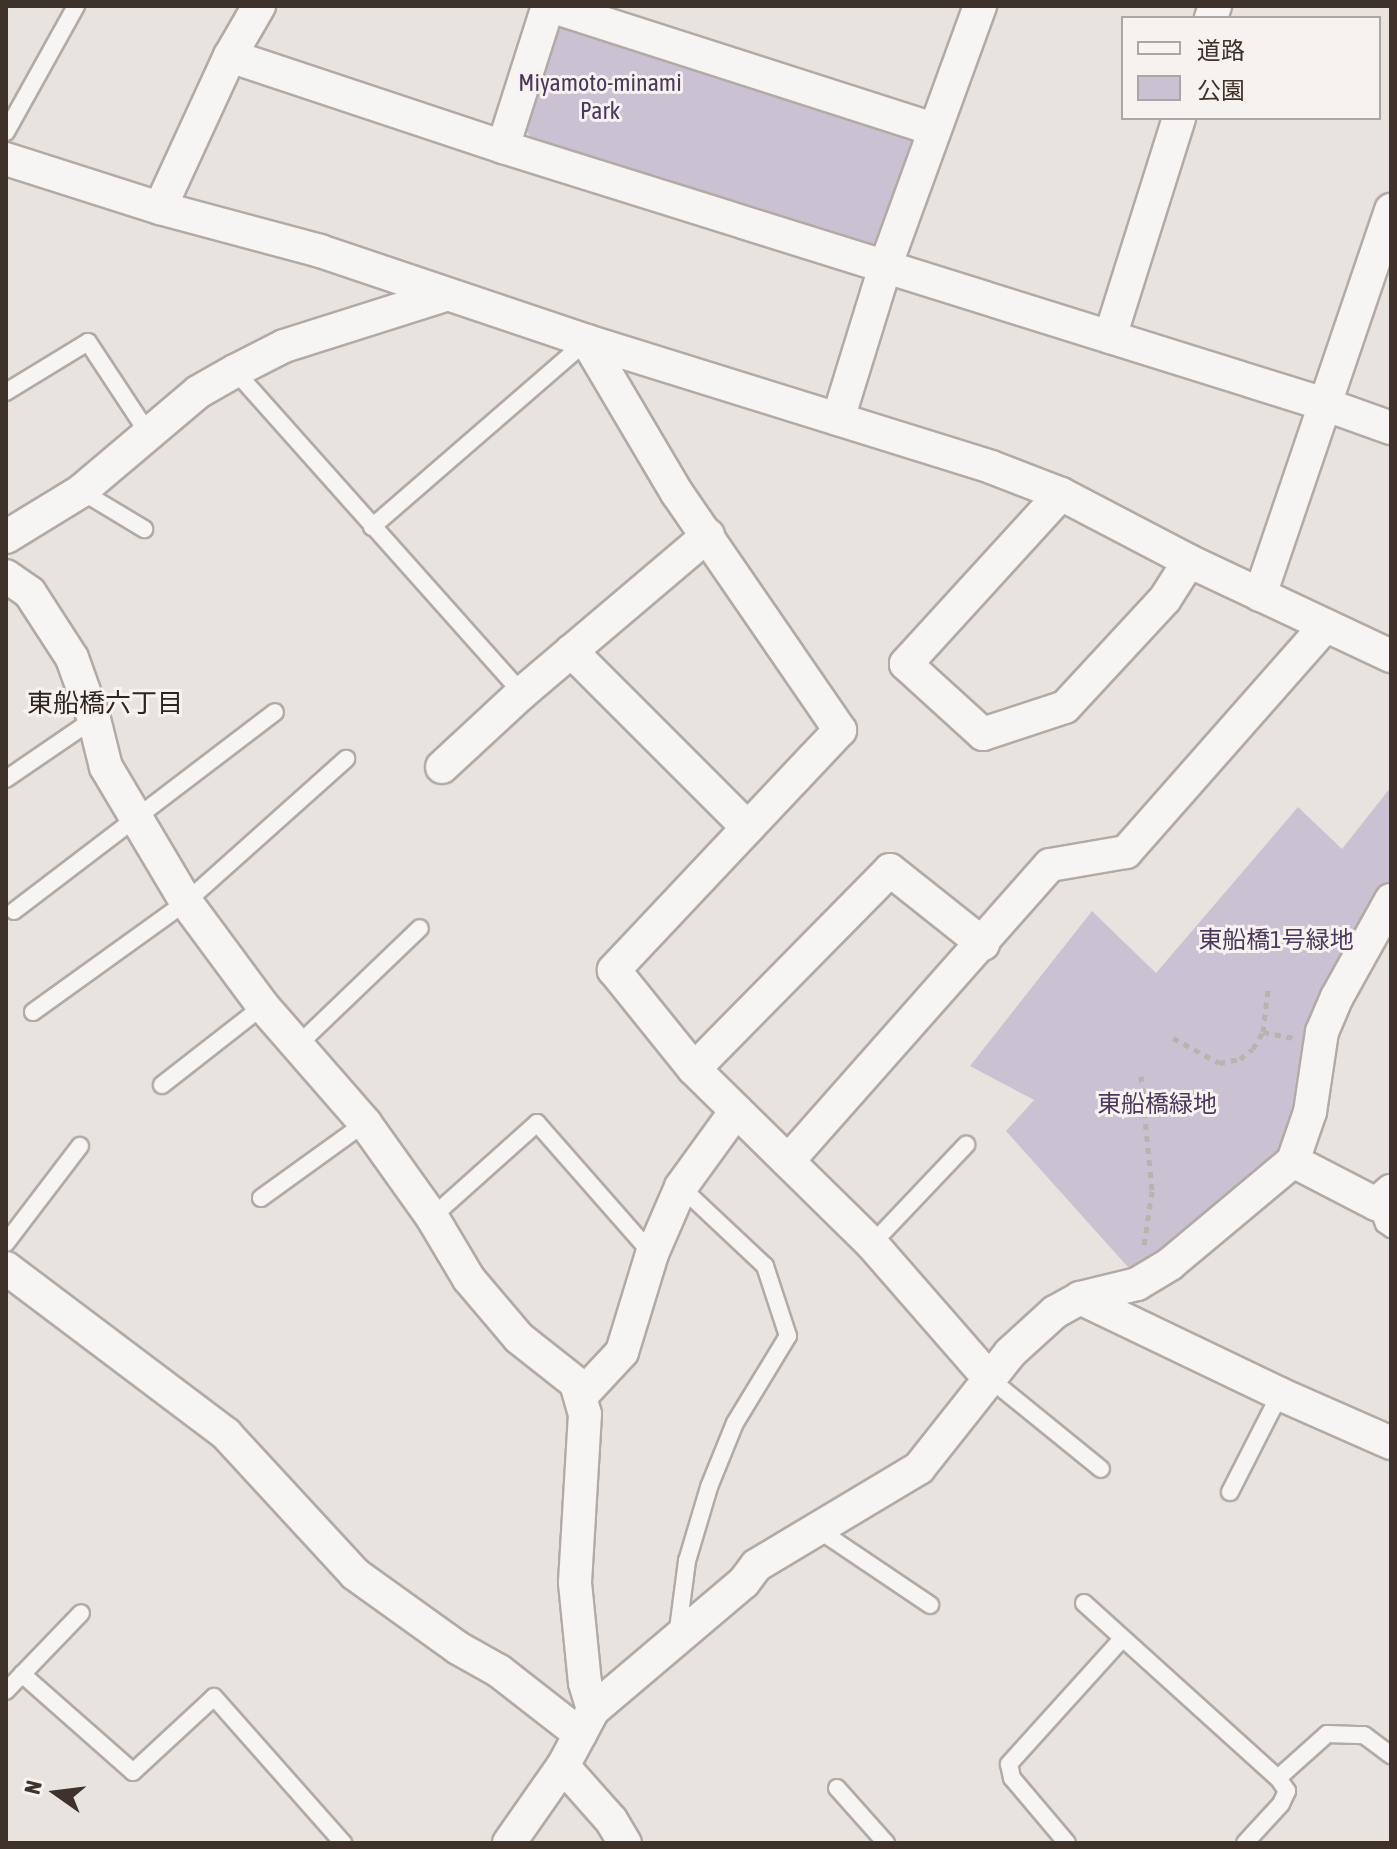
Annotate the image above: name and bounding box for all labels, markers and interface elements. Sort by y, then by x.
legend [1121,16,1381,120]
text: 道路 [1197,37,1245,64]
park label: Miyamoto-minami Park [518,69,682,125]
text: 公園 [1197,77,1245,104]
district label: 東船橋六丁目 [27,688,183,720]
park label: 東船橋1号緑地 [1198,926,1354,954]
park label: 東船橋緑地 [1097,1090,1217,1118]
north arrow [16,1753,96,1833]
text: N [19,1778,47,1797]

